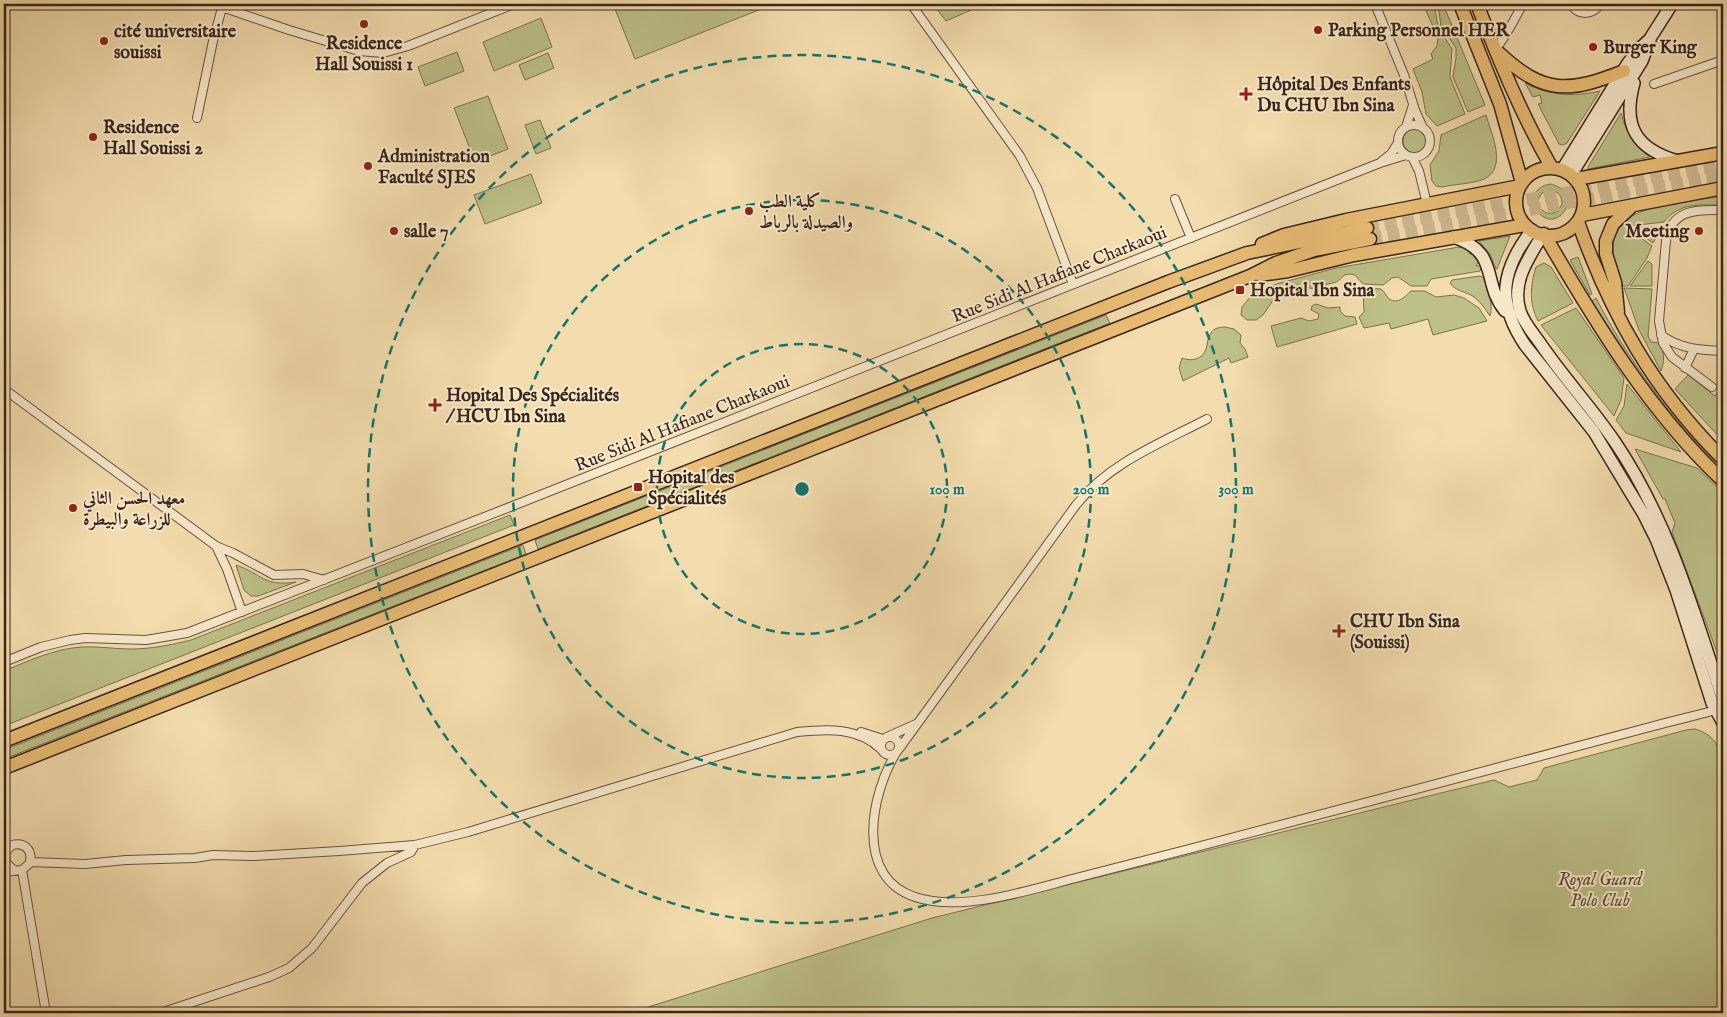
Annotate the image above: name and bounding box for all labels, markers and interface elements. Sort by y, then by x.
marker: ٍResidence Hall Souissi 1 [358,18,370,30]
place label: Parking Personnel HER [1328,20,1511,43]
place label: cité universitaire souissi [114,21,237,65]
marker: Parking Personnel HER [1312,24,1324,36]
place label: ٍResidence Hall Souissi 1 [315,33,413,77]
marker: cité universitaire souissi [98,35,110,47]
place label: Burger King [1603,37,1698,60]
marker: Burger King [1587,41,1599,53]
place label: Hôpital Des Enfants Du CHU Ibn Sina [1257,74,1411,118]
marker: Hôpital Des Enfants Du CHU Ibn Sina [1239,87,1253,101]
place label: Residence Hall Souissi 2 [103,117,203,161]
marker: Residence Hall Souissi 2 [87,131,99,143]
place label: Administration Faculté SJES [377,146,490,190]
marker: Administration Faculté SJES [362,160,374,172]
place label: كلية الطب والصيدلة بالرباط [759,191,853,235]
marker: كلية الطب والصيدلة بالرباط [743,205,755,217]
place label: salle 7 [404,221,449,244]
place label: Meeting [1625,221,1690,244]
street label: Rue Sidi Al Hafiane Charkaoui [949,222,1171,329]
marker: salle 7 [388,225,400,237]
marker: Meeting [1693,225,1705,237]
place label: Hopital Ibn Sina [1250,280,1376,303]
marker: Hopital Ibn Sina [1234,284,1246,296]
street label: Rue Sidi Al Hafiane Charkaoui [572,371,794,478]
place label: Hopital Des Spécialités / HCU Ibn Sina [445,385,620,429]
marker: Hopital Des Spécialités / HCU Ibn Sina [428,398,442,412]
place label: Hopital des Spécialités [648,467,735,511]
centre of rings [793,480,811,498]
text: 100 m [929,480,965,499]
text: 200 m [1073,480,1110,499]
text: 300 m [1218,480,1254,499]
marker: Hopital des Spécialités [632,481,644,493]
place label: معهد الحسن الثاني للزراعة والبيطرة [82,488,185,532]
marker: معهد الحسن الثاني للزراعة والبيطرة [67,502,79,514]
place label: CHU Ibn Sina (Souissi) [1350,611,1461,655]
marker: CHU Ibn Sina (Souissi) [1332,624,1346,638]
park label: Royal Guard Polo Club [1558,869,1644,913]

